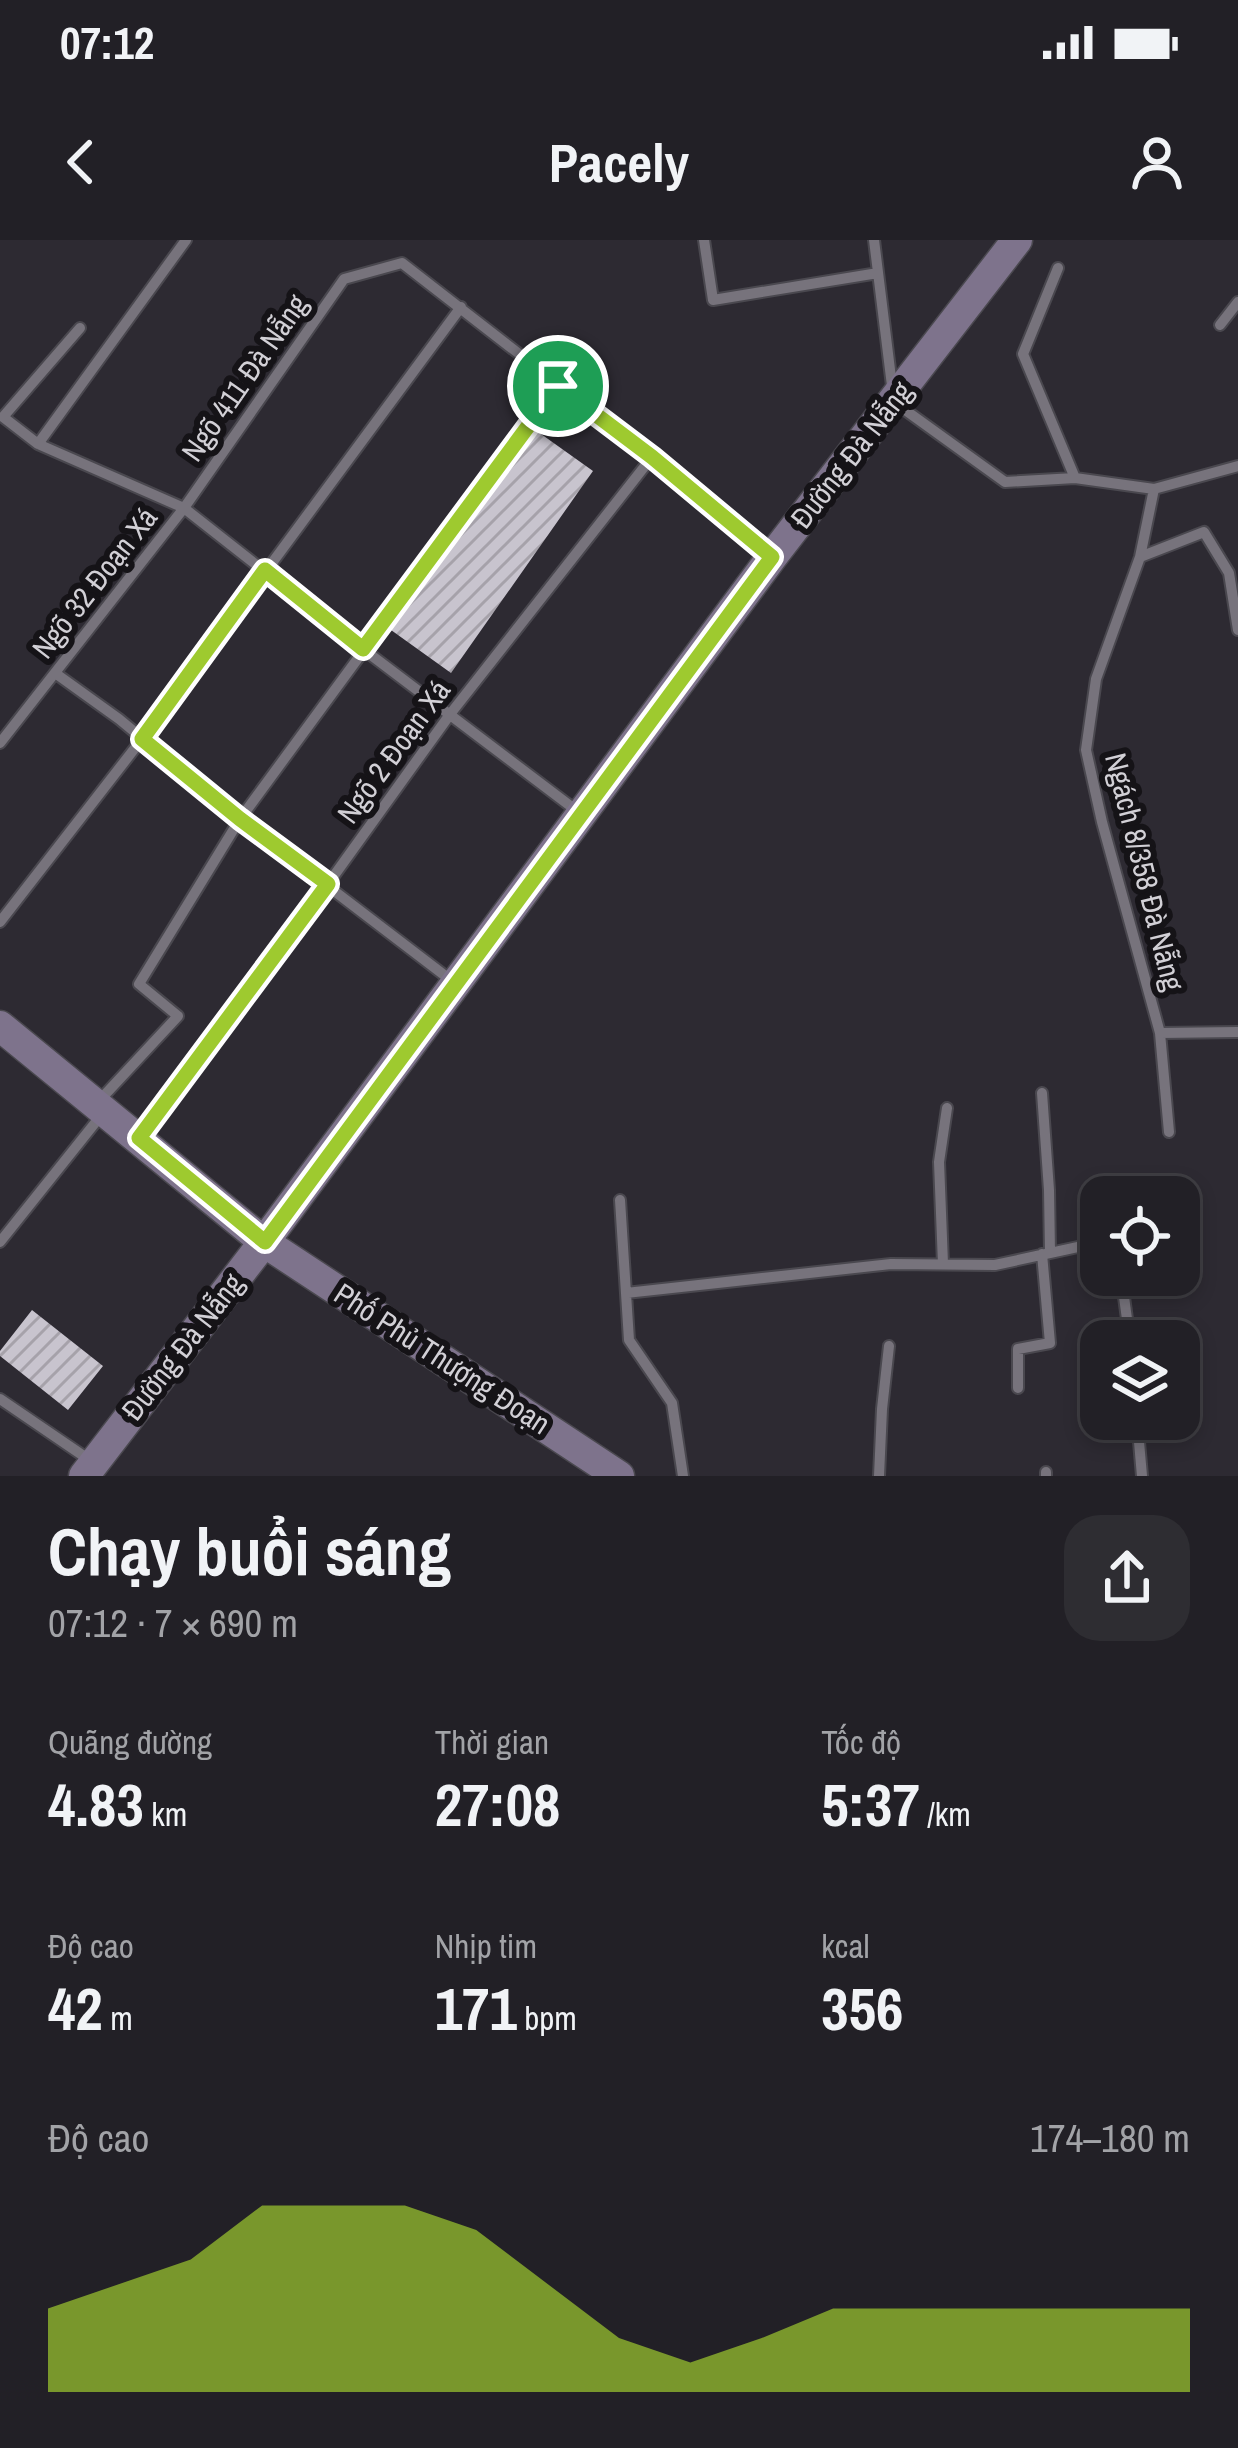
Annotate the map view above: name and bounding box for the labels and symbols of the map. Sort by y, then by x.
street label: Ngõ 411 Đà Nẵng [172,286,317,469]
pin [507,335,609,437]
street label: Đường Đà Nẵng [781,372,921,536]
street label: Ngõ 32 Đoạn Xá [23,498,166,666]
street label: Ngõ 2 Đoạn Xá [328,671,459,831]
street label: Ngách 8/358 Đà Nẵng [1096,749,1194,995]
street label: Đường Đà Nẵng [112,1264,252,1428]
street label: Phố Phủ Thượng Đoạn [327,1273,558,1443]

